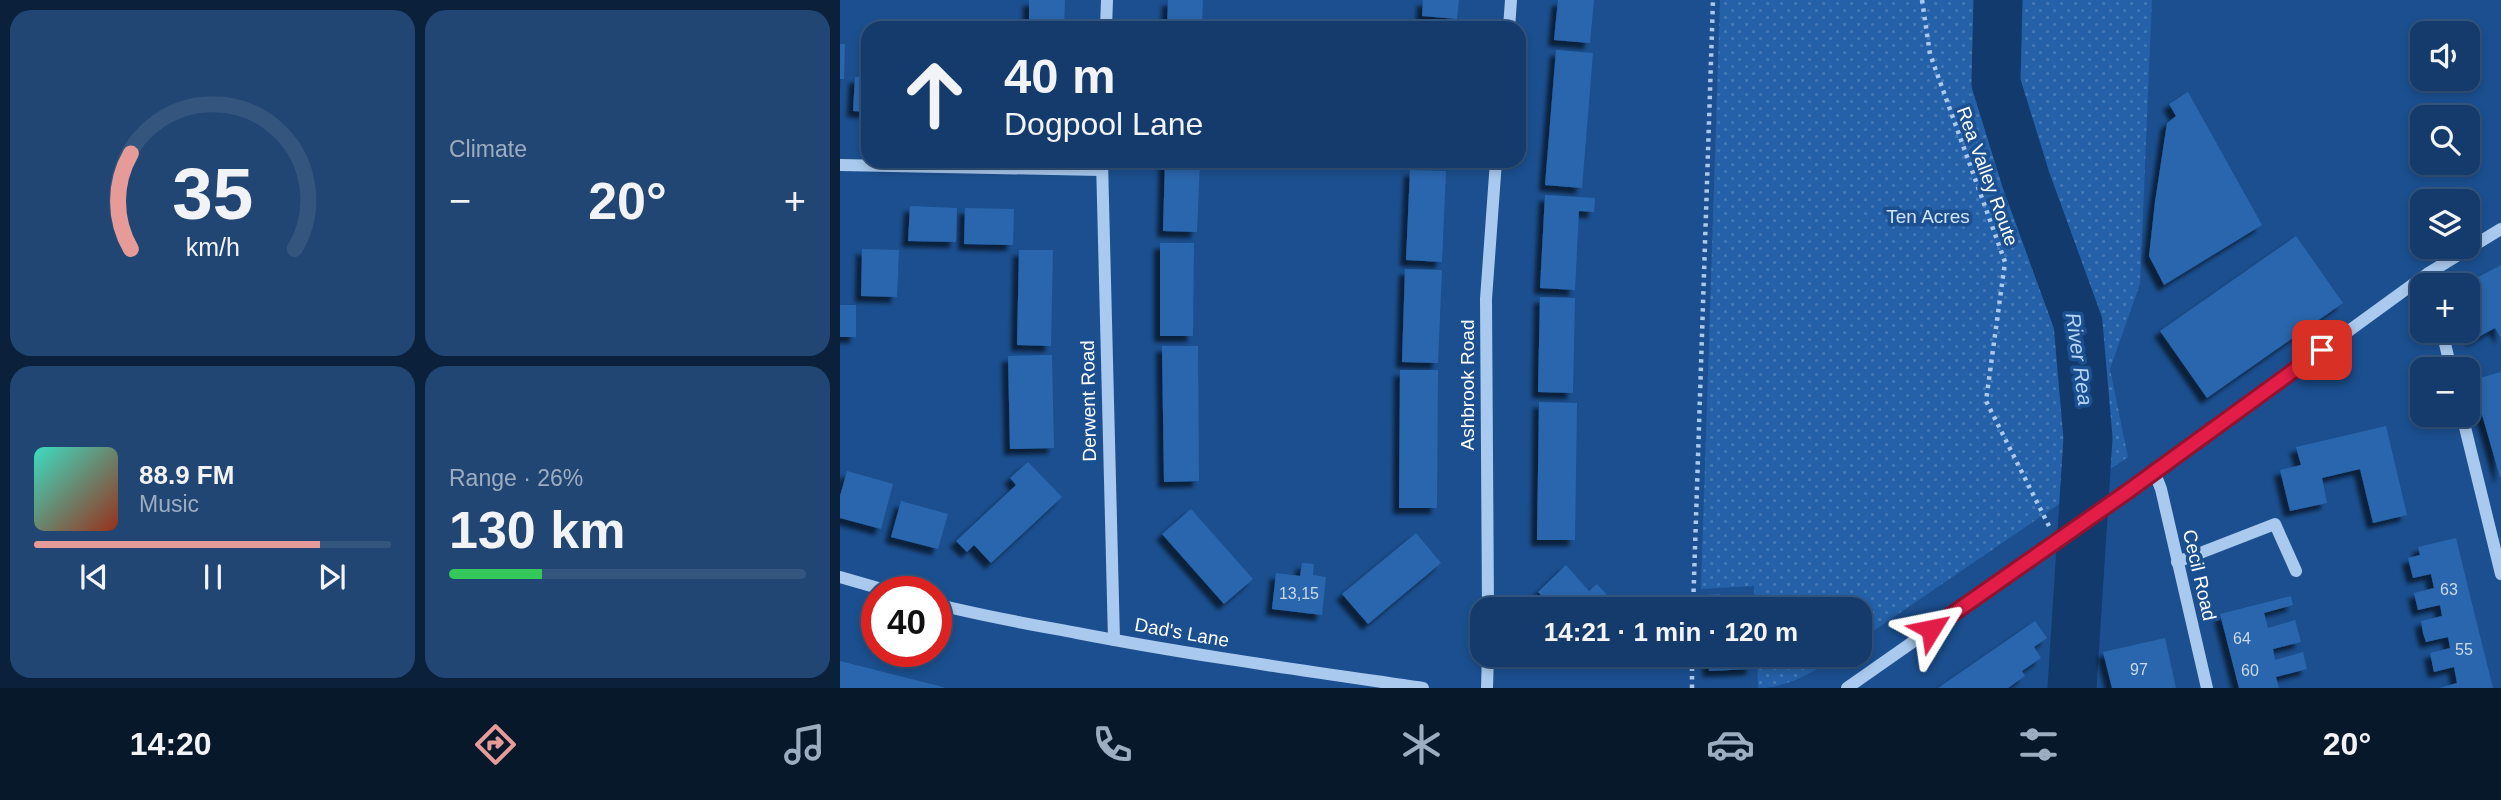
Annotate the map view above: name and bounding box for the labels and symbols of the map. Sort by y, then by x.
street label: Rea Valley Route [1953,104,2022,249]
park label: Ten Acres [1886,206,1970,227]
water label: River Rea [2062,311,2097,407]
street label: Ashbrook Road [1457,320,1478,450]
pin [2292,320,2352,380]
street label: Derwent Road [1077,340,1100,462]
street label: Cecil Road [2179,527,2220,623]
speed limit sign: 40 [861,576,952,667]
house number: 63 [2440,581,2458,598]
house number: 13,15 [1279,585,1319,602]
position arrow [1894,592,1968,666]
street label: Dad's Lane [1133,614,1231,651]
house number: 64 [2233,630,2251,647]
house number: 55 [2455,641,2473,658]
house number: 97 [2130,661,2148,678]
house number: 60 [2241,662,2259,679]

